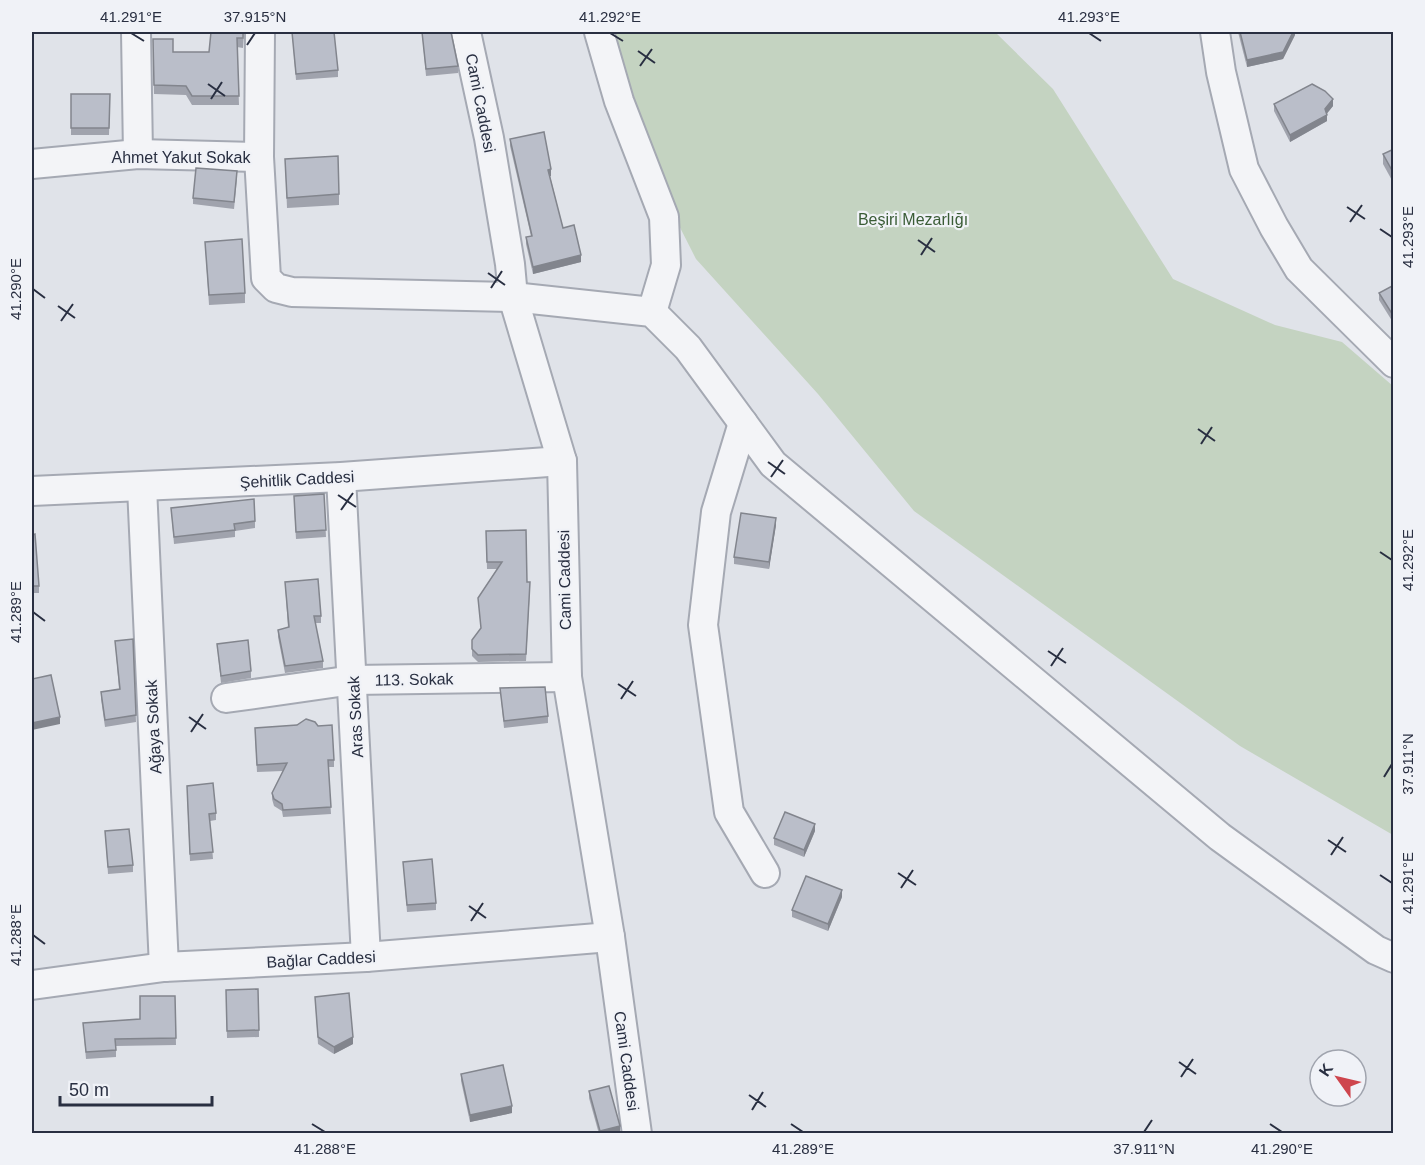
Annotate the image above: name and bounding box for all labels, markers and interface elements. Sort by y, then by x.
text: 41.291°E [100,8,162,25]
text: 37.915°N [224,8,286,25]
text: 41.292°E [579,8,641,25]
text: 41.293°E [1058,8,1120,25]
street label: Cami Caddesi [463,52,498,154]
street label: Ahmet Yakut Sokak [111,149,252,166]
text: 41.293°E [1399,206,1416,268]
park label: Beşiri Mezarlığı [858,211,968,228]
text: 41.290°E [7,258,24,320]
street label: Şehitlik Caddesi [239,468,355,491]
text: 41.292°E [1399,529,1416,591]
street label: Cami Caddesi [555,530,574,630]
text: 41.289°E [7,581,24,643]
street label: 113. Sokak [374,670,455,689]
street label: Aras Sokak [345,675,366,758]
street label: Ağaya Sokak [142,678,164,774]
text: 37.911°N [1399,733,1416,795]
text: 41.291°E [1399,852,1416,914]
text: 41.288°E [7,904,24,966]
street label: Bağlar Caddesi [266,948,376,971]
street label: Cami Caddesi [611,1010,642,1112]
north arrow [1308,1048,1368,1108]
text: K [1316,1060,1337,1079]
scale bar [60,1069,212,1107]
text: 50 m [69,1080,109,1100]
text: 41.288°E [294,1140,356,1157]
text: 41.289°E [772,1140,834,1157]
text: 37.911°N [1113,1140,1175,1157]
text: 41.290°E [1251,1140,1313,1157]

